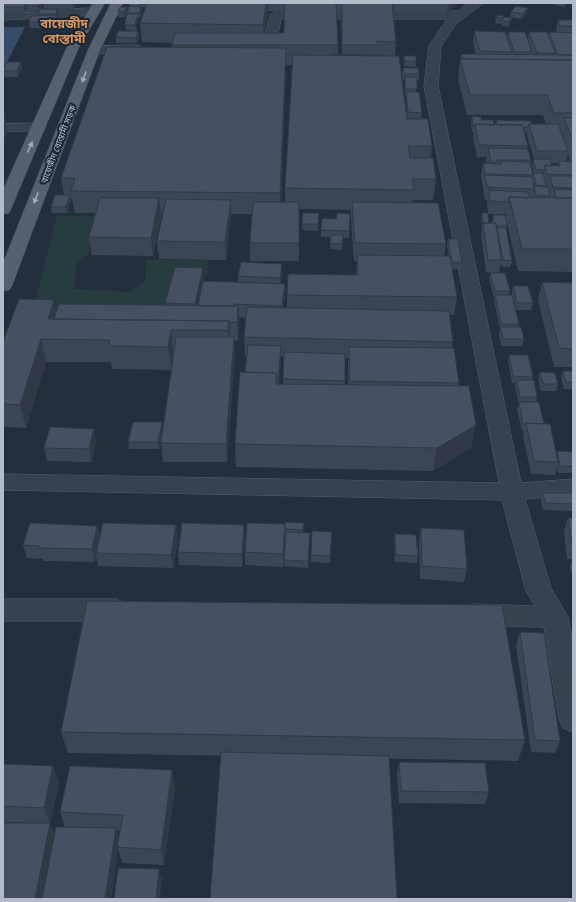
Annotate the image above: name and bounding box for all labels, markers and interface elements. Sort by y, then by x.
district label: বায়েজীদ বোস্তামী [39,15,88,46]
one-way arrow [80,71,86,83]
street label: বায়েজীদ বোস্তামী সড়ক [38,103,78,186]
one-way arrow [27,142,33,153]
one-way arrow [33,192,39,204]

